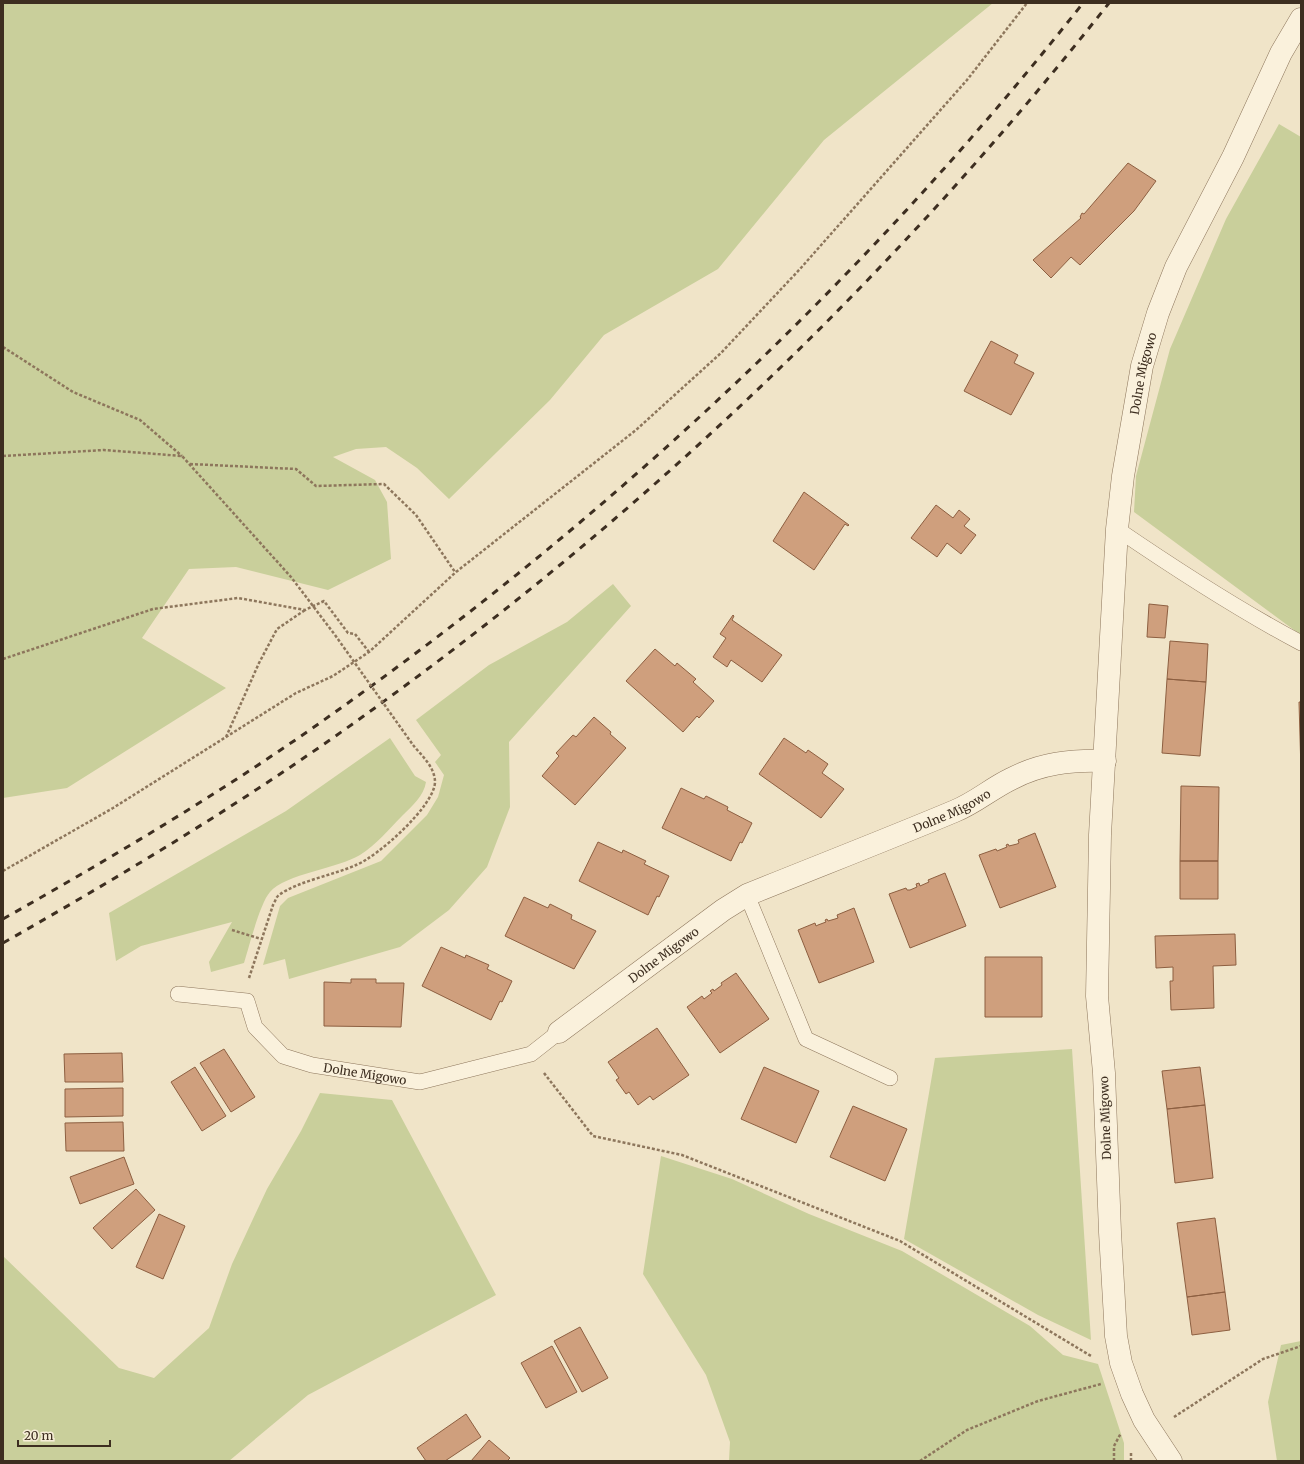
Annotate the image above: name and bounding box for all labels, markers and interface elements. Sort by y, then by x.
street label: Dolne Migowo [1126,331,1159,416]
street label: Dolne Migowo [911,786,993,835]
street label: Dolne Migowo [625,923,701,985]
street label: Dolne Migowo [322,1059,408,1087]
street label: Dolne Migowo [1096,1076,1114,1160]
scale bar [18,1422,110,1448]
text: 20 m [24,1428,53,1443]

